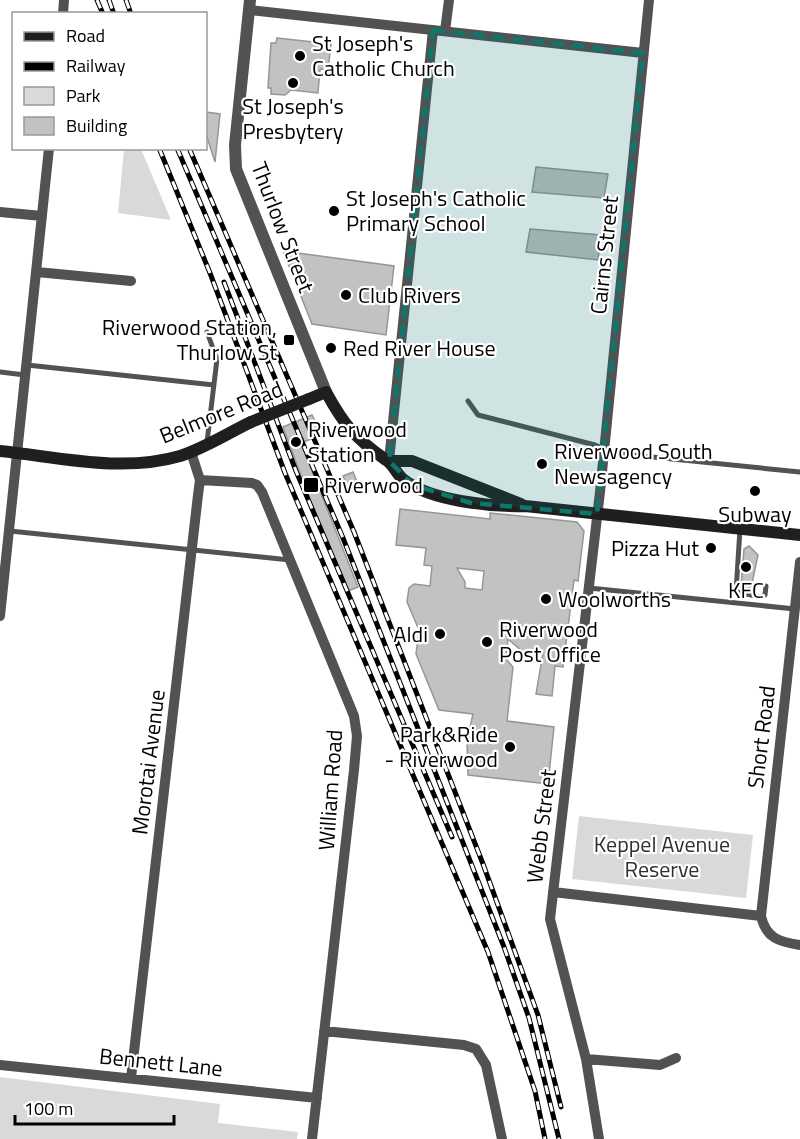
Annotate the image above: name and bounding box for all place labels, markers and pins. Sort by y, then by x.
place label: St Joseph's Catholic Church [312,26,455,85]
marker: St Joseph's Catholic Church [293,49,307,63]
marker: St Joseph's Presbytery [286,76,300,90]
place label: St Joseph's Presbytery [242,89,344,148]
place label: St Joseph's Catholic Primary School [346,181,526,240]
marker: St Joseph's Catholic Primary School [327,204,341,218]
place label: Club Rivers [358,278,461,312]
marker: Club Rivers [339,288,353,302]
place label: Riverwood Station, Thurlow St [102,310,277,369]
place label: Red River House [343,331,496,365]
marker: Riverwood Station, Thurlow St [282,333,296,347]
marker: Red River House [324,341,338,355]
place label: Riverwood Station [308,412,407,471]
place label: Riverwood South Newsagency [554,434,713,493]
marker: Riverwood Station [289,435,303,449]
marker: Riverwood South Newsagency [535,457,549,471]
place label: Riverwood [324,468,423,502]
marker: Riverwood [302,476,320,494]
marker: Subway [748,484,762,498]
place label: Subway [718,497,792,531]
place label: Pizza Hut [611,531,699,565]
marker: Pizza Hut [704,541,718,555]
marker: KFC [739,560,753,574]
place label: KFC [728,573,764,607]
place label: Woolworths [558,582,671,616]
marker: Woolworths [539,592,553,606]
place label: Riverwood Post Office [499,612,601,671]
place label: Aldi [393,617,428,651]
marker: Aldi [433,627,447,641]
marker: Riverwood Post Office [480,635,494,649]
place label: Park&Ride - Riverwood [385,717,498,776]
marker: Park&Ride - Riverwood [503,740,517,754]

